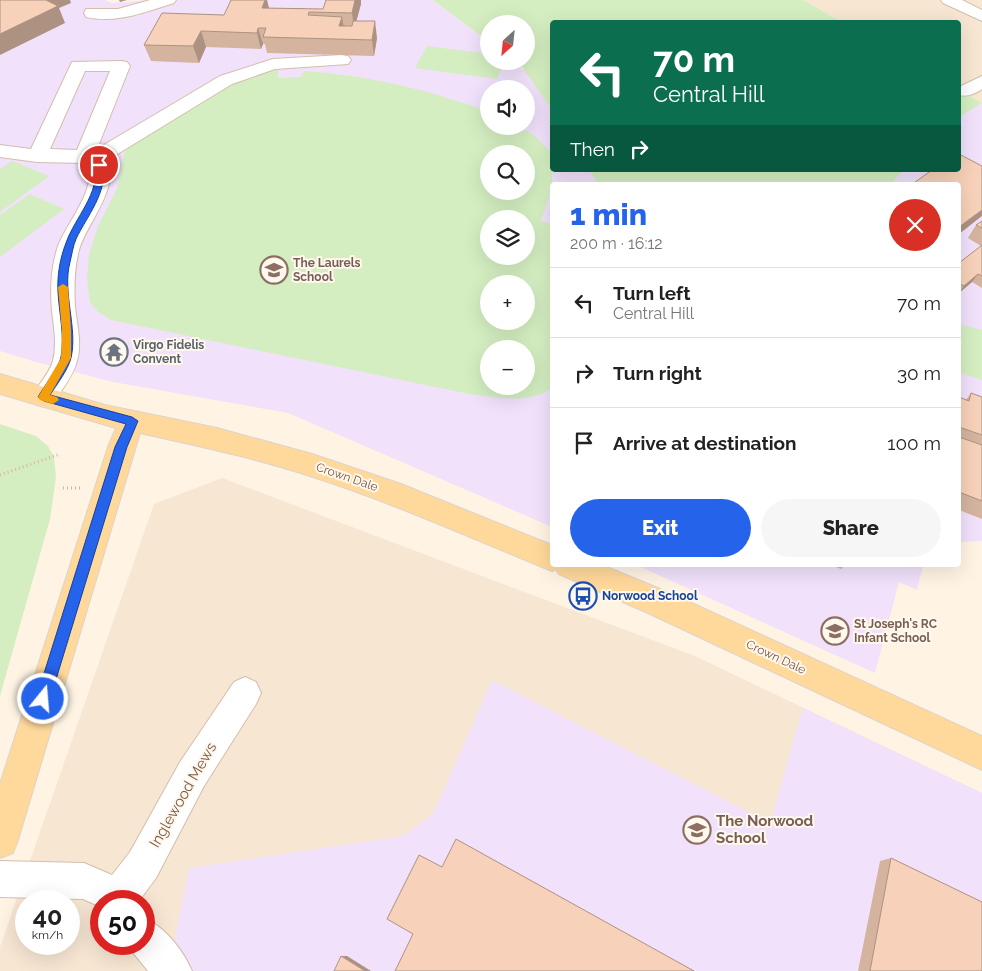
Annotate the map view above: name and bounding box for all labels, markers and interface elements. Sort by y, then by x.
north arrow [480,15,535,70]
map controls [480,15,535,395]
text: 70 m [653,39,735,80]
icon: left [570,40,635,105]
button: sound [480,80,535,135]
text: Central Hill [653,81,765,107]
icon: right [625,135,653,163]
text: Then [570,138,615,160]
pin [78,144,120,186]
button: search [480,145,535,200]
icon: arrive [85,151,113,179]
text: 1 min [570,197,647,232]
button: close [889,199,941,251]
button: layers [480,210,535,265]
text: 200 m · 16:12 [570,234,663,253]
school or university icon: The Laurels School [259,255,289,285]
place label: The Laurels School [293,256,361,284]
button: + [480,275,535,330]
text: Turn left [613,282,690,304]
icon: left [570,289,598,317]
text: 70 m [897,292,941,314]
text: Central Hill [613,304,694,323]
temple icon: Virgo Fidelis Convent [99,337,129,367]
place label: Virgo Fidelis Convent [133,338,204,366]
button: − [480,340,535,395]
icon: right [570,359,598,387]
text: Turn right [613,362,702,384]
text: 30 m [897,362,941,384]
icon: arrive [570,429,598,457]
text: Arrive at destination [613,432,797,454]
text: 100 m [887,432,941,454]
street label: Crown Dale [314,460,380,494]
button: Exit [570,499,751,557]
button: Share [761,499,941,557]
bus stop icon: Norwood School [568,581,598,611]
place label: Norwood School [602,589,698,603]
school or university icon: St Joseph's RC Infant School [820,616,850,646]
place label: St Joseph's RC Infant School [854,617,937,645]
street label: Crown Dale [744,637,808,677]
position arrow [16,672,68,724]
street label: Inglewood Mews [146,739,220,851]
place label: The Norwood School [716,812,814,847]
school or university icon: The Norwood School [682,815,712,845]
speed limit sign: 50 [90,890,155,955]
text: 40 [33,901,62,931]
text: km/h [32,928,63,942]

